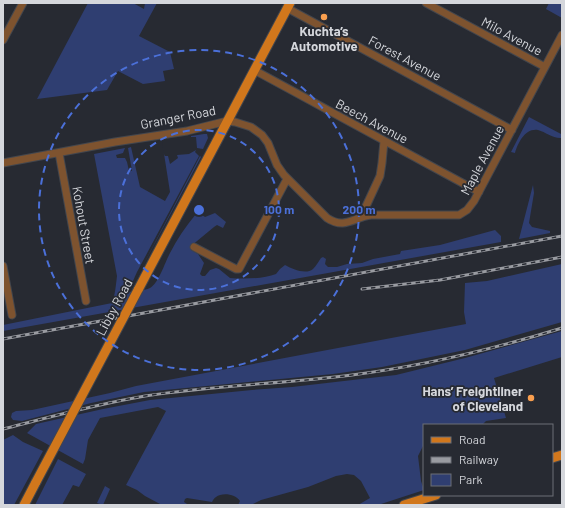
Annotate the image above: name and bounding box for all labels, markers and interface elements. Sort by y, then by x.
marker: Kuchta’s Automotive [319,12,329,22]
street label: Milo Avenue [479,13,545,59]
place label: Kuchta’s Automotive [290,23,358,54]
street label: Forest Avenue [366,32,444,84]
street label: Beech Avenue [333,95,411,147]
street label: Granger Road [139,102,217,132]
street label: Maple Avenue [457,122,507,198]
street label: Kohout Street [69,185,99,265]
text: 100 m [264,202,294,216]
text: 200 m [343,202,375,216]
centre of rings [192,203,206,217]
street label: Libby Road [92,276,136,338]
place label: Hans’ Freightliner of Cleveland [422,383,523,414]
marker: Hans’ Freightliner of Cleveland [526,393,536,403]
legend [423,424,553,496]
text: Road [459,432,486,446]
text: Railway [459,452,499,466]
text: Park [459,472,483,486]

